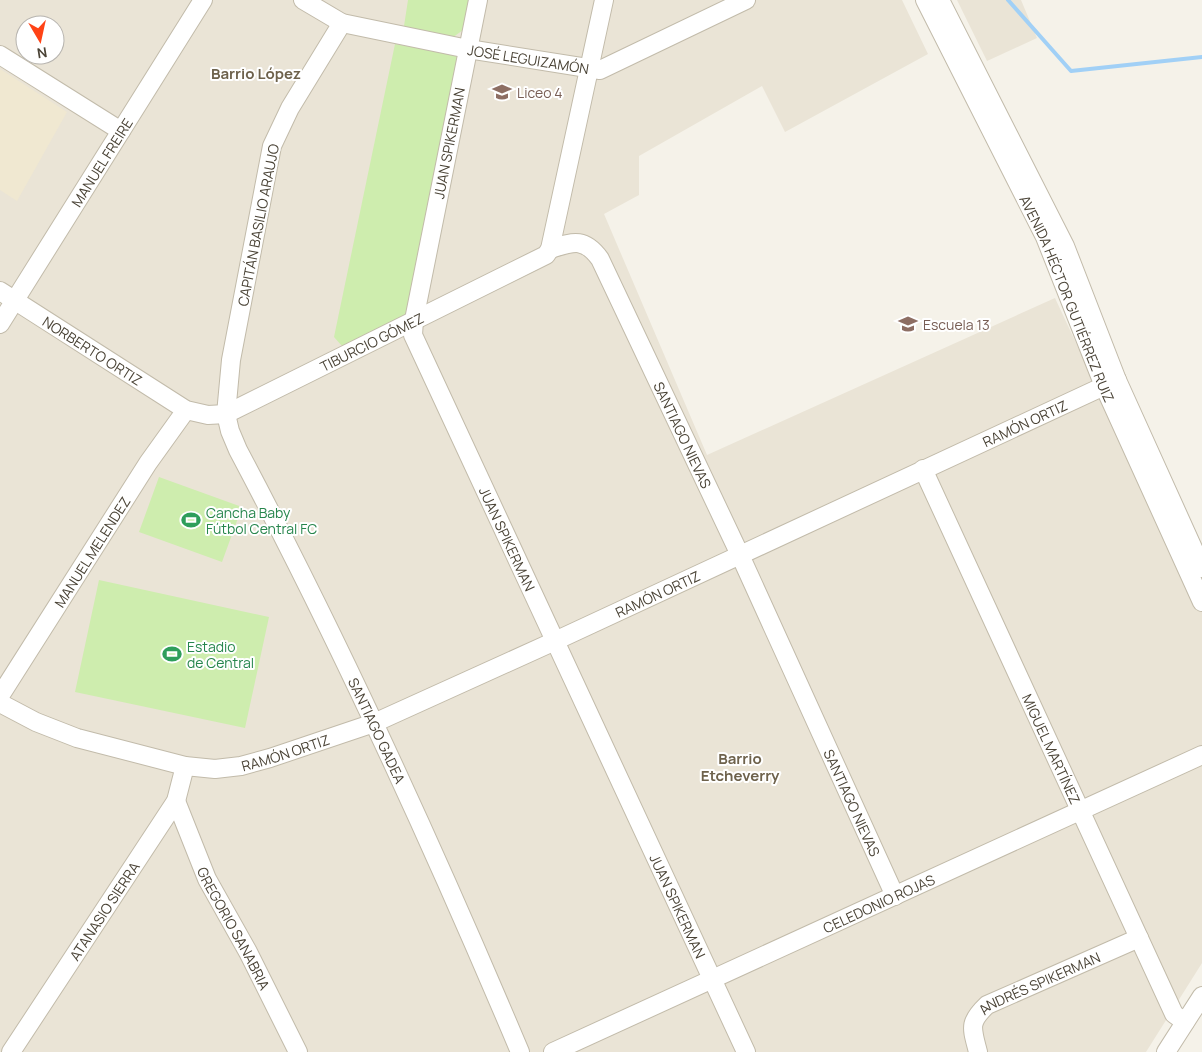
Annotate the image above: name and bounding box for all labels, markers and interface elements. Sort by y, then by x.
north arrow [15,15,65,65]
street label: JOSÉ LEGUIZAMÓN [466,40,590,78]
text: N [36,43,49,64]
district label: Barrio López [211,63,301,84]
school or university icon: Liceo 4 [491,81,513,103]
place label: Liceo 4 [517,83,562,102]
street label: JUAN SPIKERMAN [429,86,469,200]
street label: MANUEL FREIRE [66,114,136,210]
street label: CAPITÁN BASILIO ARAUJO [233,142,283,308]
street label: AVENIDA HÉCTOR GUTIÉRREZ RUIZ [1016,192,1119,405]
street label: TIBURCIO GÓMEZ [317,308,427,375]
street label: NORBERTO ORTIZ [39,311,146,389]
school or university icon: Escuela 13 [897,313,919,335]
place label: Escuela 13 [923,315,990,334]
street label: SANTIAGO NIEVAS [650,378,717,491]
street label: RAMÓN ORTIZ [979,395,1070,451]
street label: JUAN SPIKERMAN [475,483,540,594]
street label: MANUEL MELENDEZ [49,493,134,611]
place label: Cancha Baby Fútbol Central FC [206,503,317,538]
sports icon: Cancha Baby Fútbol Central FC [180,509,202,531]
street label: RAMÓN ORTIZ [612,566,703,621]
place label: Estadio de Central [187,637,254,672]
sports icon: Estadio de Central [161,643,183,665]
street label: SANTIAGO GADEA [344,674,410,786]
street label: MIGUEL MARTÍNEZ [1018,691,1085,807]
street label: RAMÓN ORTIZ [239,729,332,775]
street label: SANTIAGO NIEVAS [820,746,885,859]
district label: Barrio Etcheverry [701,748,780,786]
street label: JUAN SPIKERMAN [646,851,711,961]
street label: ATANASIO SIERRA [64,858,143,964]
street label: GREGORIO SANABRIA [194,864,275,993]
street label: CELEDONIO ROJAS [820,869,938,937]
street label: ANDRÉS SPIKERMAN [974,947,1103,1018]

